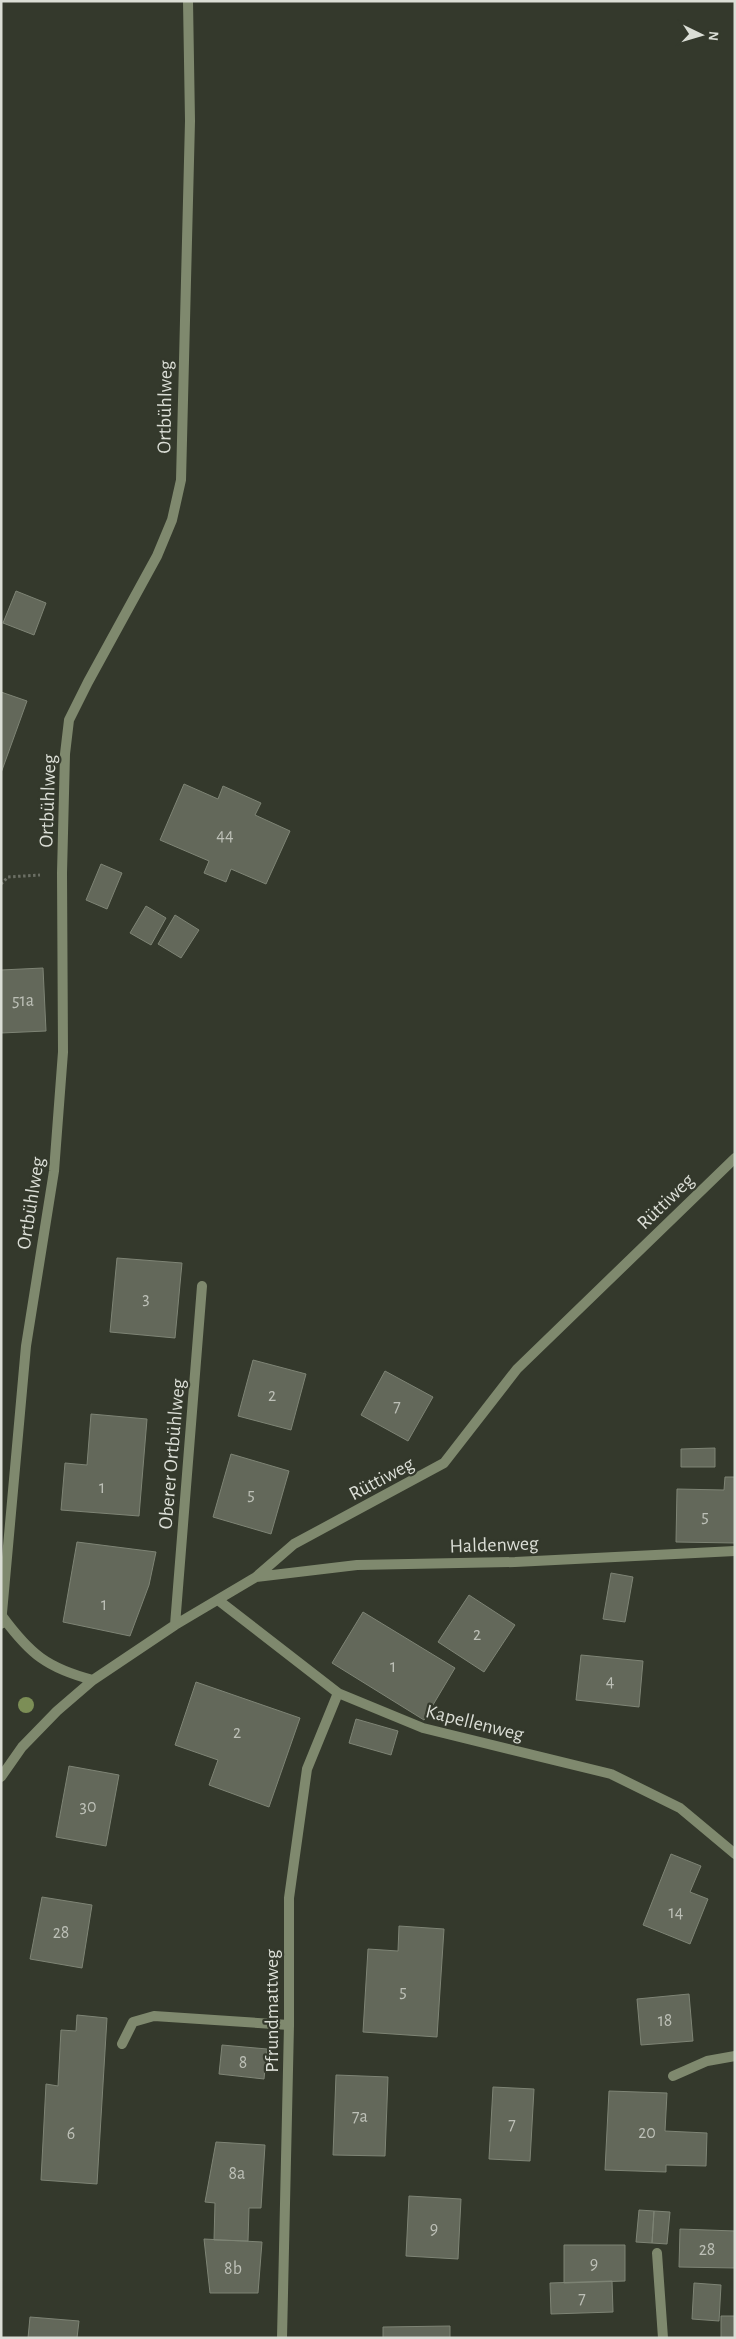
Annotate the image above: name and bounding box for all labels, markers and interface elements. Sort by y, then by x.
north arrow [676,10,726,60]
text: N [706,31,720,42]
street label: Ortbühlweg [154,360,176,454]
street label: Ortbühlweg [36,754,60,848]
house number: 44 [216,827,234,845]
house number: 51a [12,992,34,1010]
street label: Ortbühlweg [14,1155,48,1251]
street label: Rüttiweg [633,1170,698,1233]
house number: 3 [142,1290,150,1308]
street label: Oberer Ortbühlweg [155,1378,189,1530]
house number: 2 [268,1387,276,1405]
house number: 7 [393,1398,401,1416]
street label: Rüttiweg [346,1453,417,1504]
house number: 1 [99,1479,105,1497]
house number: 5 [247,1486,255,1504]
house number: 5 [701,1508,709,1526]
street label: Haldenweg [449,1533,539,1557]
house number: 1 [101,1596,107,1614]
house number: 2 [473,1626,481,1644]
house number: 1 [390,1658,396,1676]
house number: 4 [606,1673,615,1691]
street label: Kapellenweg [424,1701,526,1745]
house number: 2 [233,1724,241,1742]
house number: 30 [80,1798,96,1816]
house number: 14 [669,1904,684,1922]
house number: 28 [53,1924,69,1942]
street label: Pfrundmattweg [262,1949,282,2073]
house number: 5 [399,1983,407,2001]
house number: 18 [658,2012,672,2030]
house number: 8 [239,2054,247,2072]
house number: 7a [352,2108,368,2126]
house number: 7 [508,2116,516,2134]
house number: 20 [638,2124,656,2142]
house number: 6 [67,2125,75,2143]
house number: 8a [229,2165,245,2183]
house number: 9 [430,2220,438,2238]
house number: 28 [699,2241,715,2259]
house number: 9 [590,2255,598,2273]
house number: 8b [224,2260,242,2278]
house number: 7 [578,2290,586,2308]

